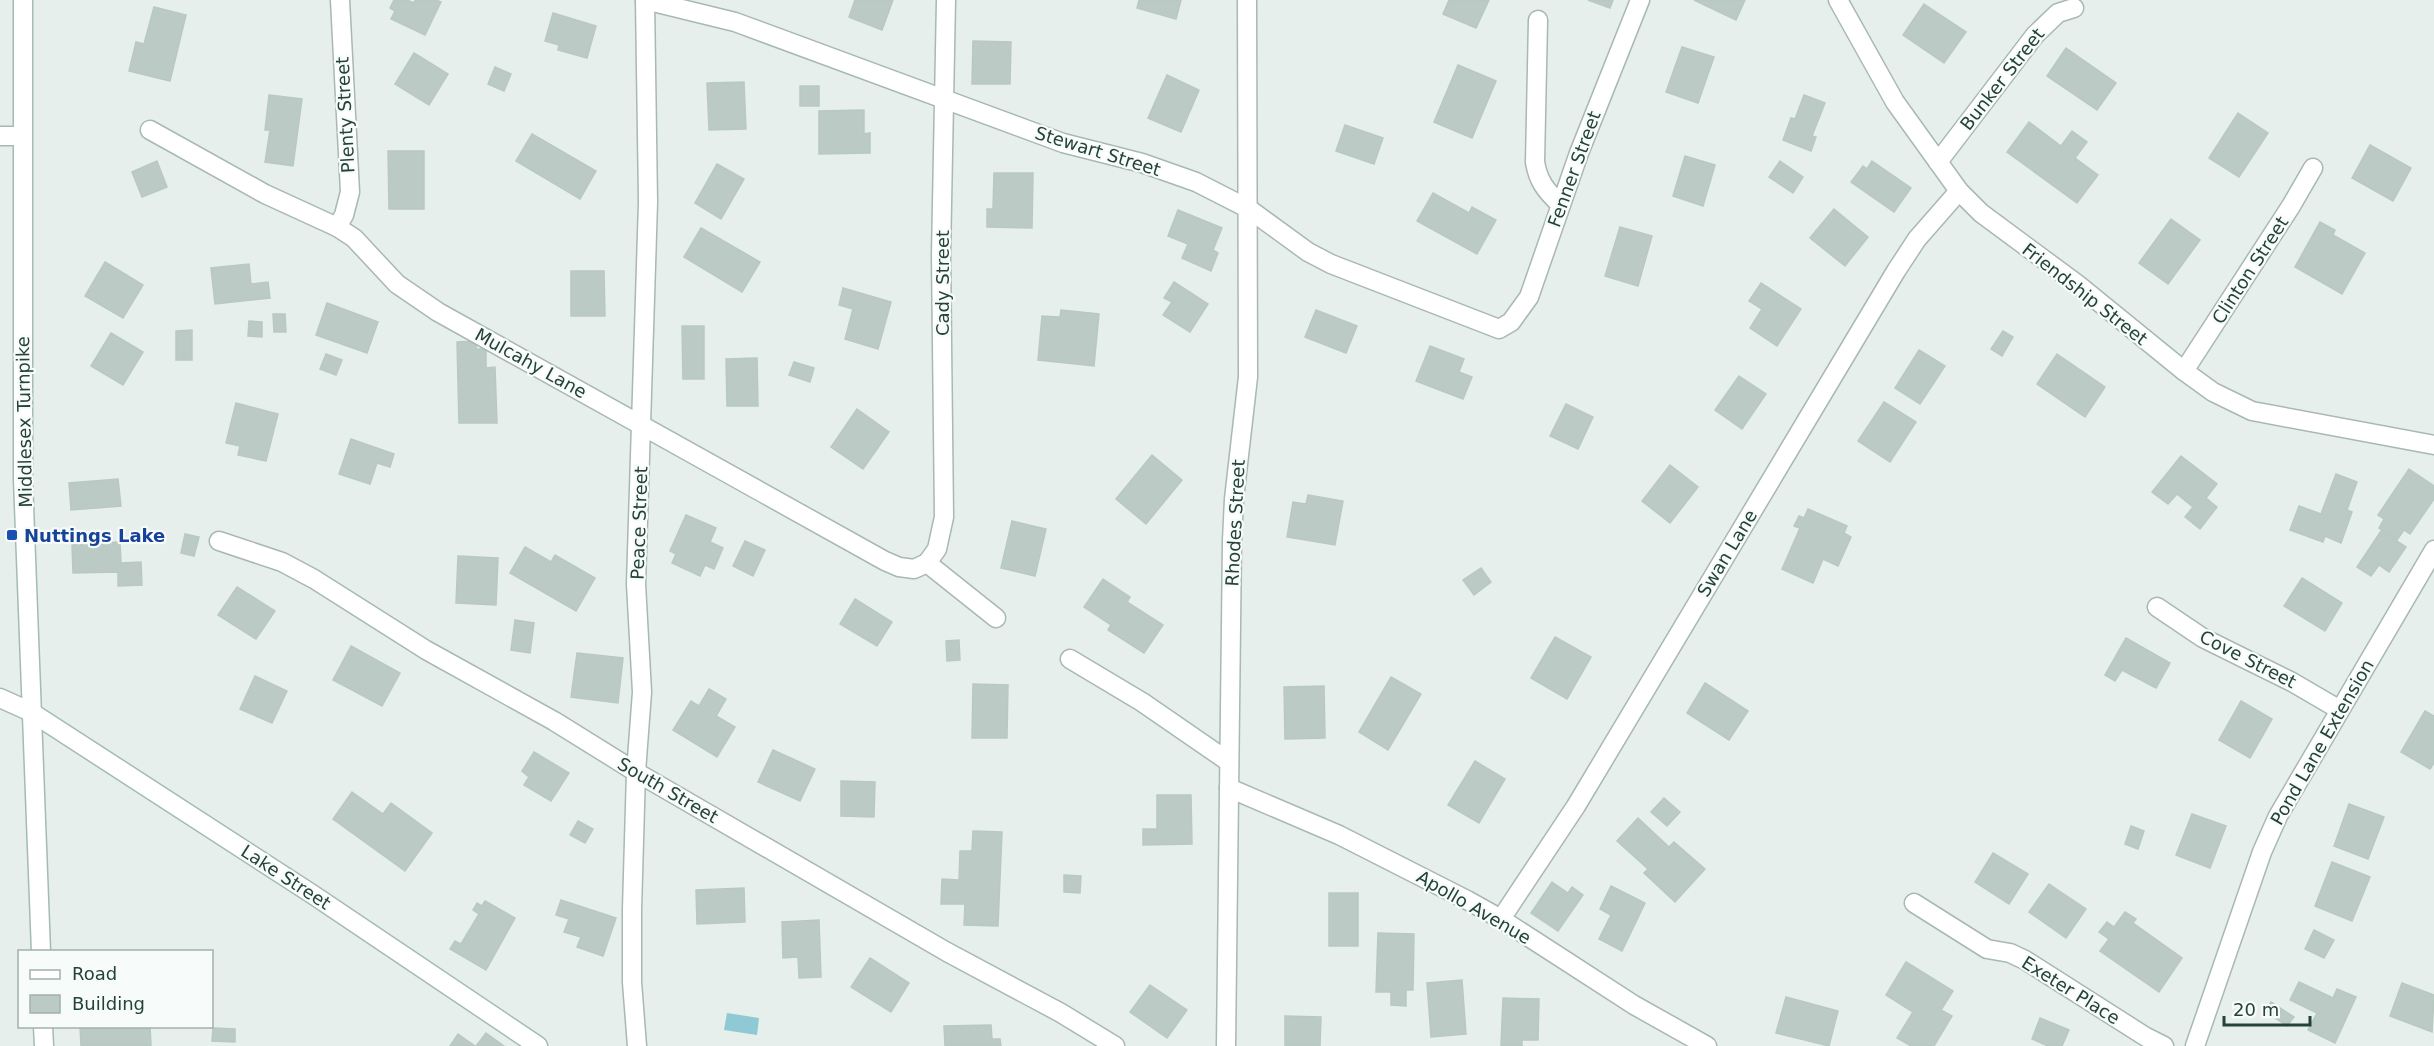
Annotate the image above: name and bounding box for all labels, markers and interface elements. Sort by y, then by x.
street label: Bunker Street [1956,24,2048,134]
street label: Plenty Street [331,56,359,174]
street label: Fenner Street [1543,108,1605,230]
street label: Stewart Street [1033,122,1163,180]
street label: Clinton Street [2207,212,2293,328]
street label: Cady Street [932,230,953,336]
street label: Friendship Street [2018,239,2152,349]
street label: Mulcahy Lane [472,324,590,402]
street label: Middlesex Turnpike [12,336,36,508]
street label: Rhodes Street [1221,459,1249,587]
street label: Peace Street [627,466,651,580]
street label: Swan Lane [1693,506,1761,600]
place label: Nuttings Lake [24,525,165,546]
marker: Nuttings Lake [5,528,19,542]
street label: Cove Street [2196,626,2300,692]
street label: Pond Lane Extension [2266,656,2378,828]
street label: South Street [614,753,722,827]
street label: Lake Street [237,840,335,914]
street label: Apollo Avenue [1413,866,1535,948]
legend [18,950,213,1028]
street label: Exeter Place [2018,952,2124,1028]
text: Road [72,963,117,984]
scale bar [2224,989,2310,1027]
text: Building [72,993,145,1014]
text: 20 m [2233,999,2279,1020]

